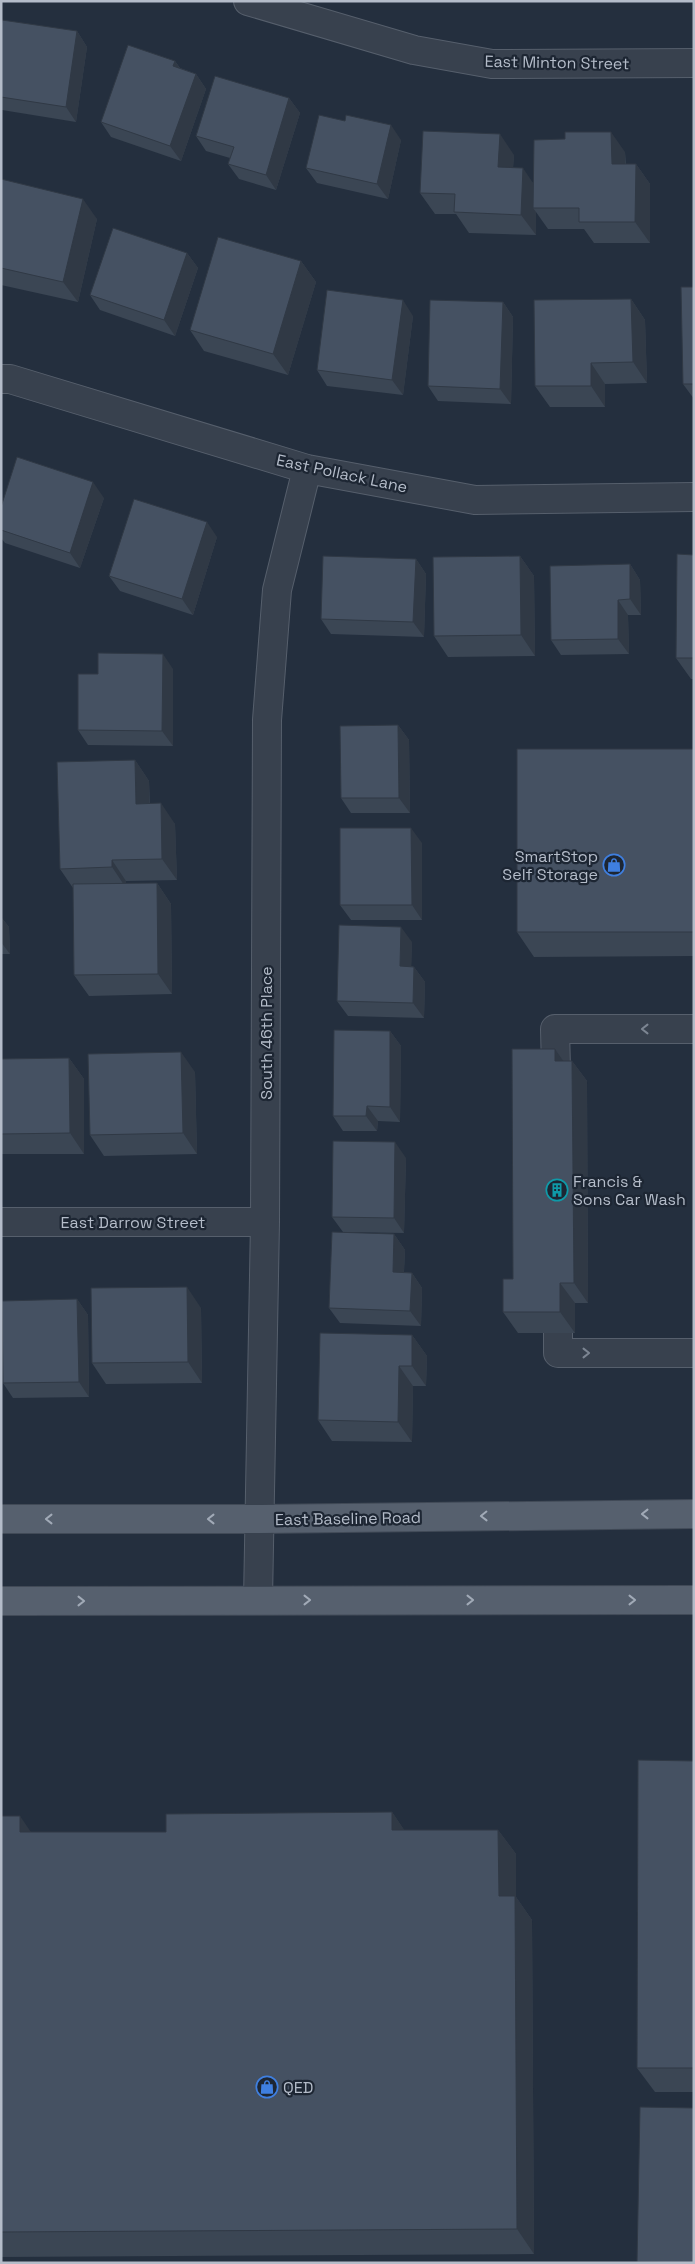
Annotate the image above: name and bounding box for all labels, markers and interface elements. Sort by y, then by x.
street label: East Minton Street [484,51,630,74]
street label: East Pollack Lane [274,449,409,498]
place label: SmartStop Self Storage [502,846,598,885]
shop icon: SmartStop Self Storage [602,853,626,877]
street label: South 46th Place [256,966,277,1100]
one-way arrow [641,1024,648,1034]
place label: Francis & Sons Car Wash [573,1171,686,1210]
building icon: Francis & Sons Car Wash [545,1178,569,1202]
street label: East Darrow Street [60,1212,206,1233]
one-way arrow [582,1348,590,1358]
street label: East Baseline Road [275,1507,421,1530]
one-way arrow [641,1509,648,1519]
one-way arrow [479,1511,487,1521]
one-way arrow [44,1514,52,1524]
one-way arrow [207,1514,214,1524]
one-way arrow [304,1595,311,1605]
one-way arrow [466,1595,474,1605]
one-way arrow [628,1595,636,1605]
one-way arrow [78,1596,85,1606]
shop icon: QED [255,2075,279,2099]
place label: QED [283,2077,313,2098]

